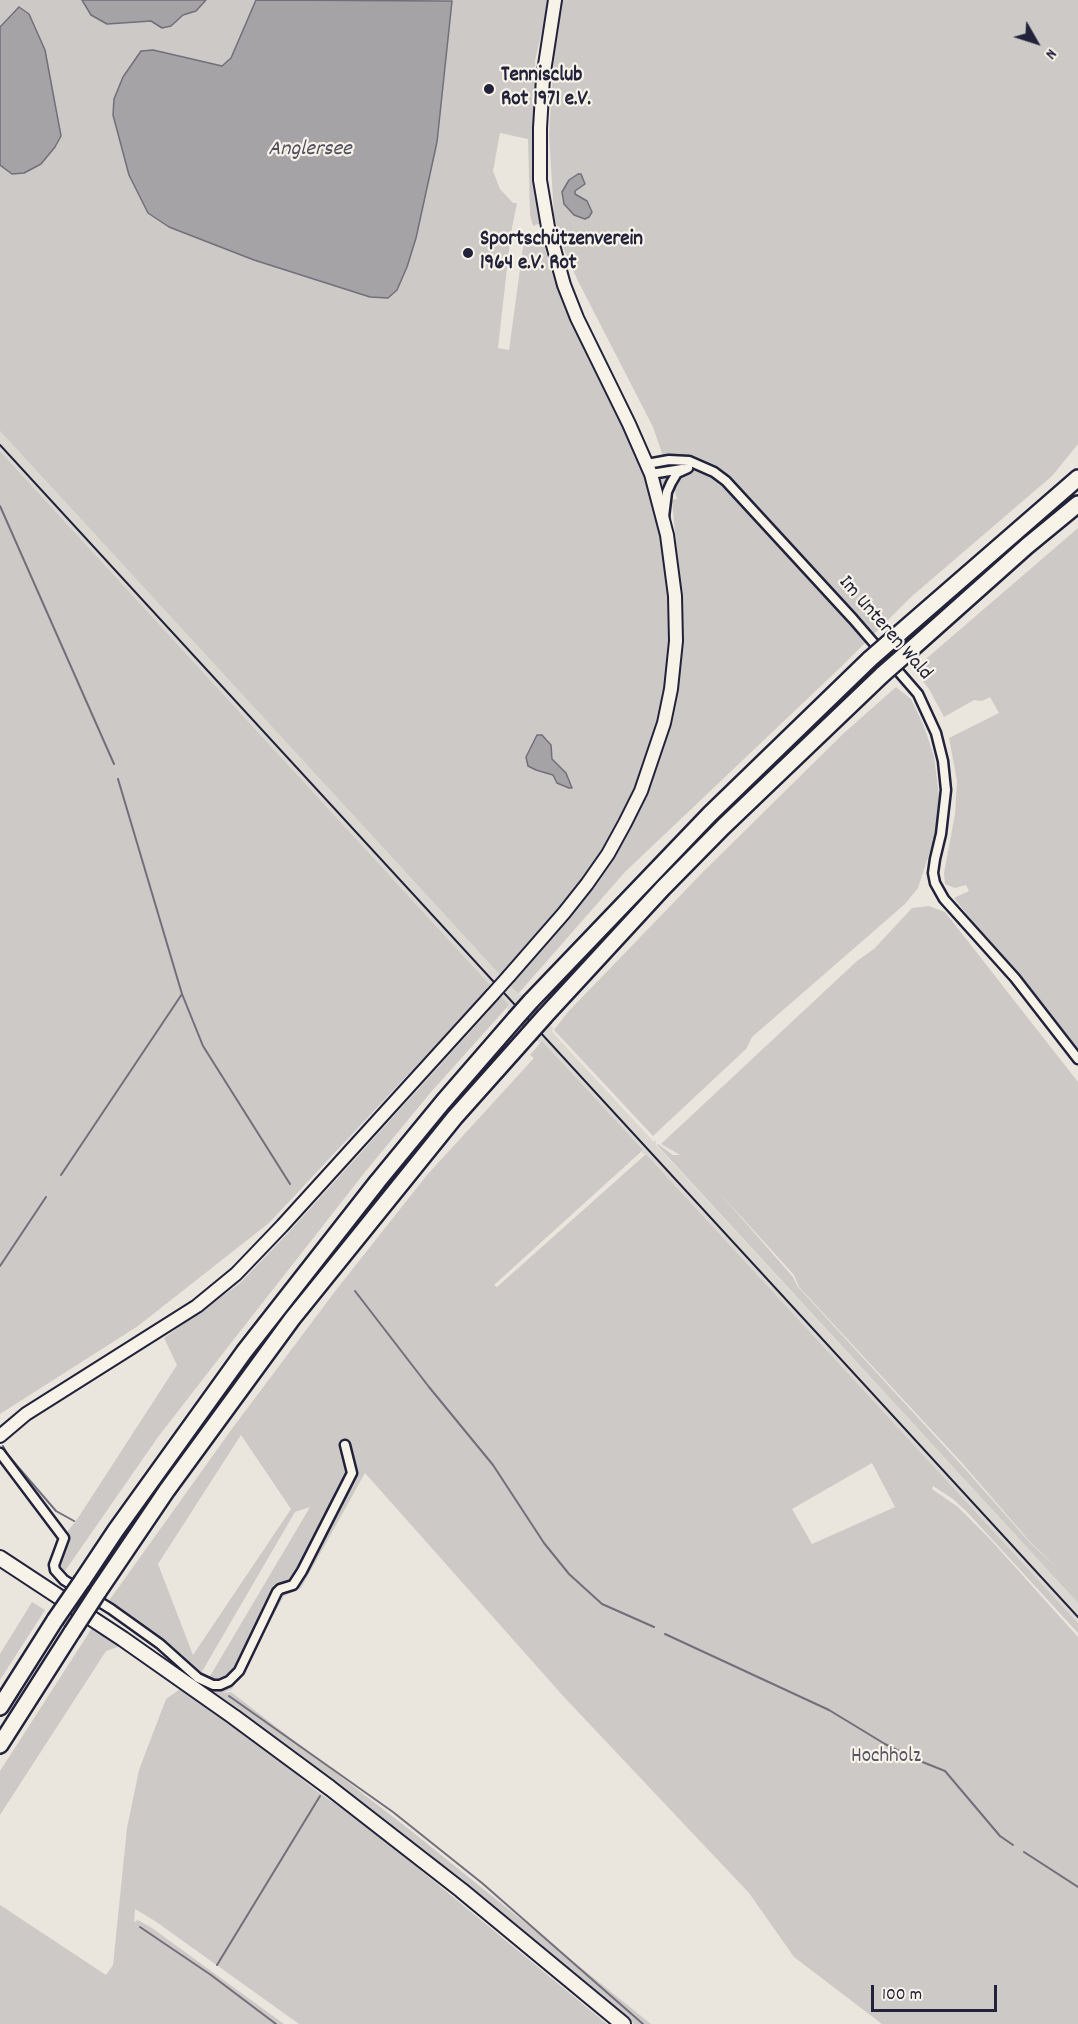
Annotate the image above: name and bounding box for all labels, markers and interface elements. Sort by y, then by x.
north arrow [1006,12,1066,72]
text: N [1039,43,1062,64]
place label: Tennisclub Rot 1971 e.V. [501,64,591,114]
marker: Tennisclub Rot 1971 e.V. [482,82,496,96]
water label: Anglersee [268,138,352,164]
place label: Sportschützenverein 1964 e.V. Rot [480,228,643,278]
marker: Sportschützenverein 1964 e.V. Rot [461,246,475,260]
street label: Im Unteren Wald [832,571,936,687]
park label: Hochholz [851,1745,921,1771]
scale bar [874,1973,1000,2011]
text: 100 m [882,1983,922,2008]

